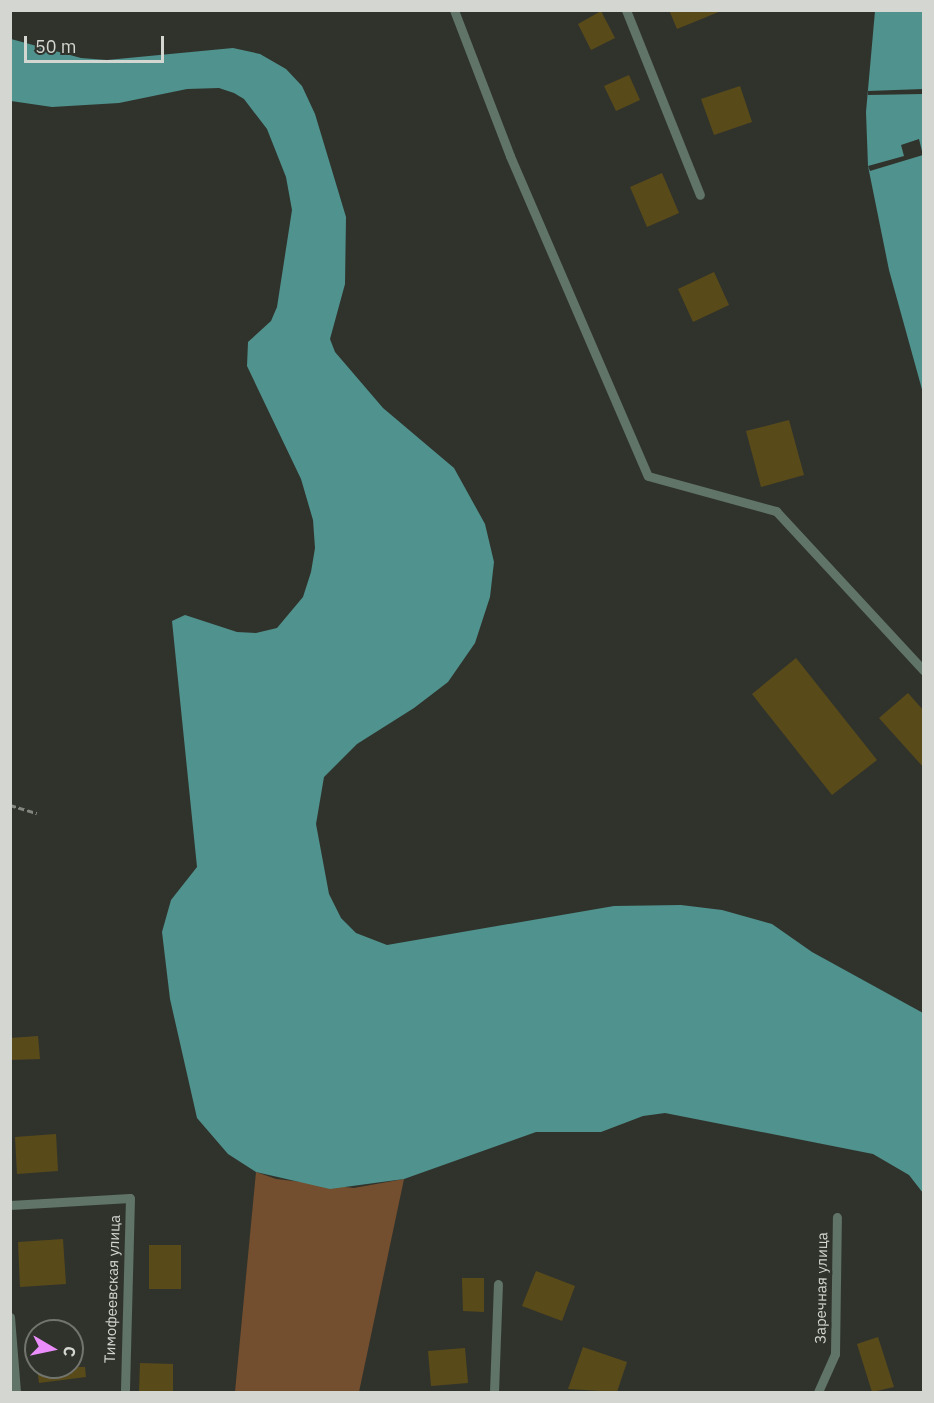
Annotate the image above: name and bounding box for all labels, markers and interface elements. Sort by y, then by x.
scale bar [27,24,166,62]
text: 50 m [35,35,77,58]
street label: Тимофеевская улица [100,1214,124,1364]
street label: Заречная улица [811,1232,831,1344]
north arrow [24,1319,84,1379]
text: С [59,1345,80,1358]

